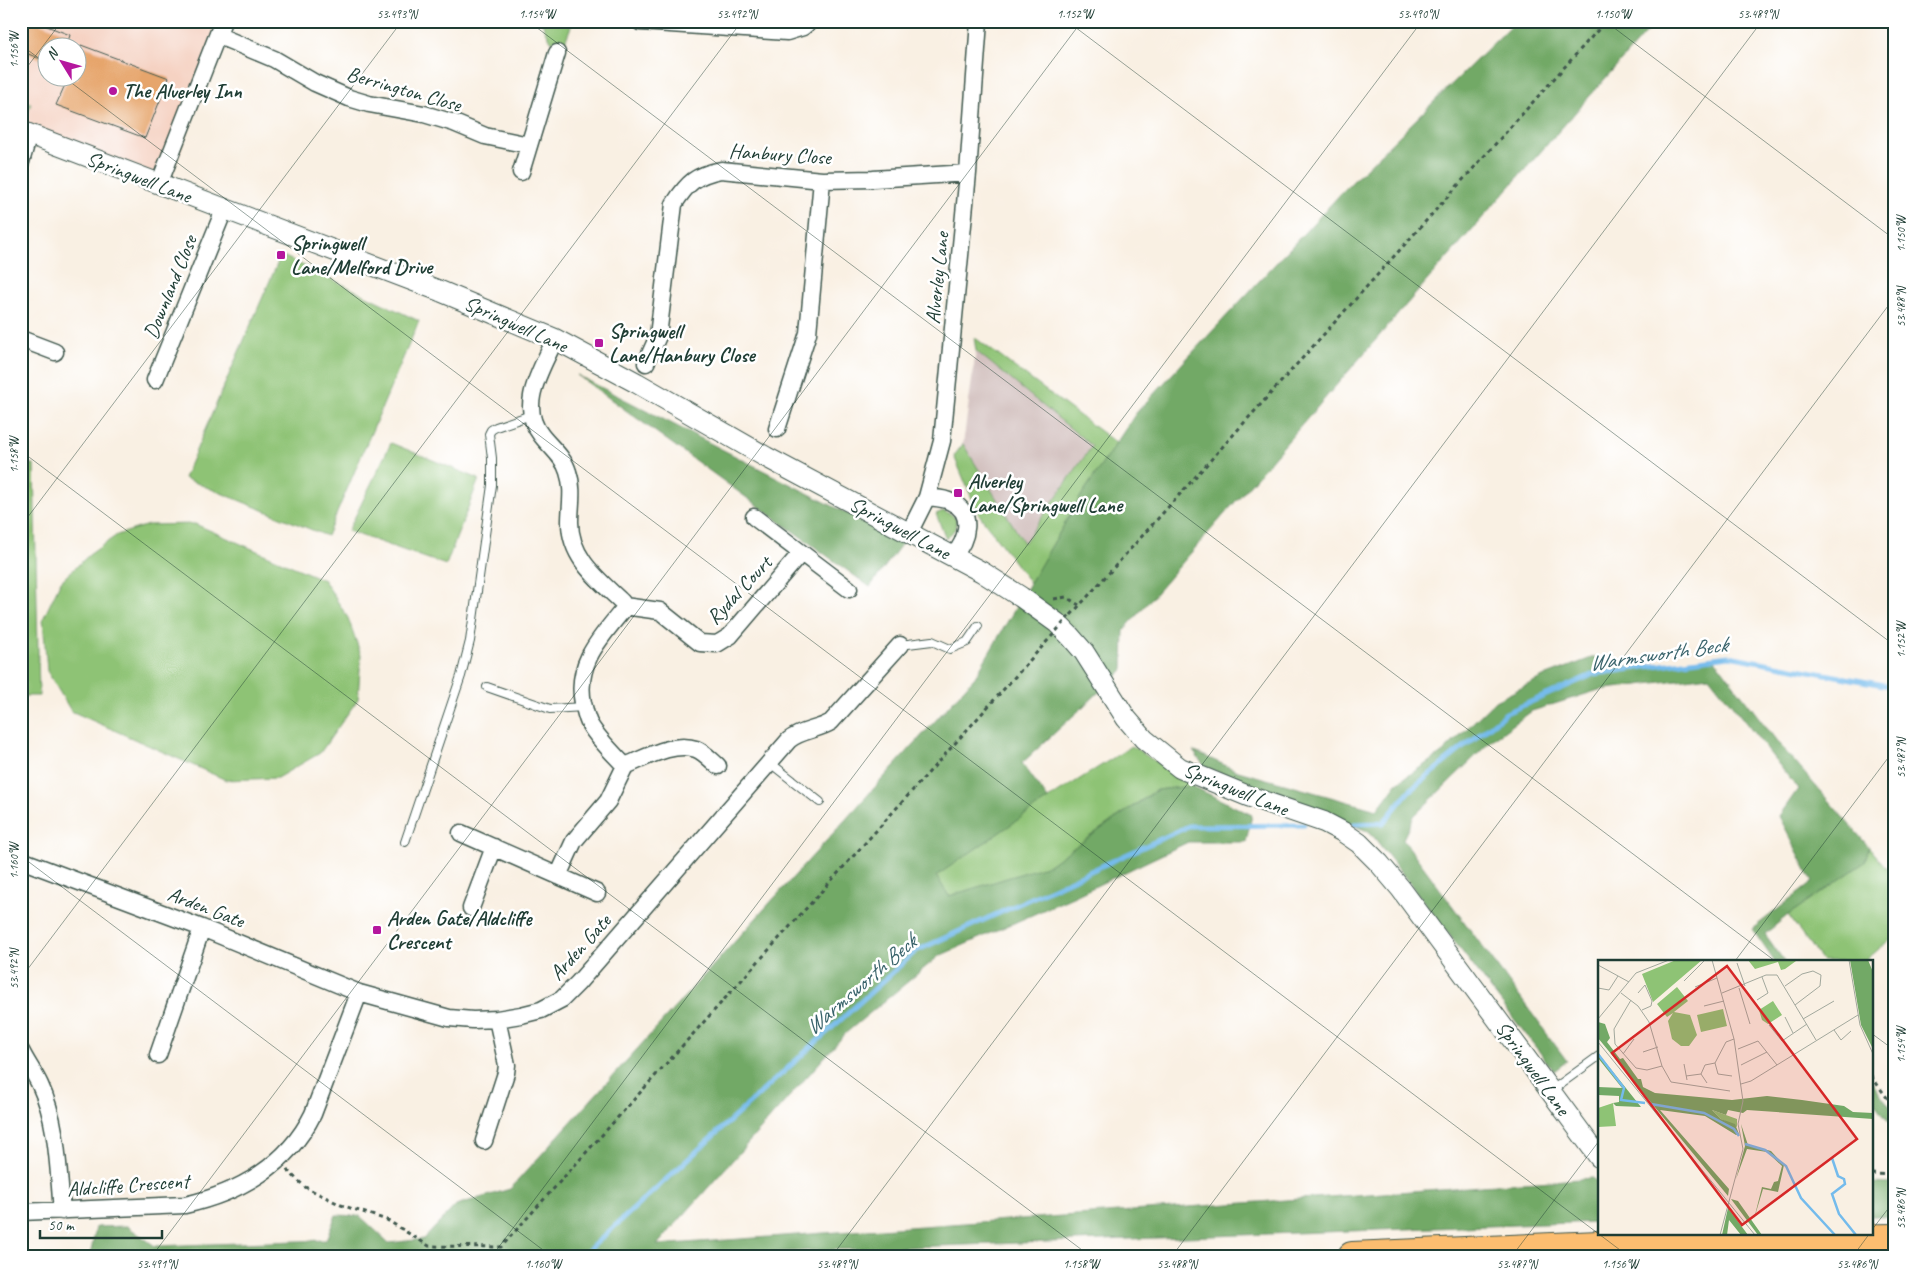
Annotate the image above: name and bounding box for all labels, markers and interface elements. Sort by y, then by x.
text: 53.493°N [377,6,419,22]
text: 1.154°W [519,6,557,22]
text: 53.492°N [717,6,759,22]
text: 1.152°W [1057,6,1095,22]
text: 53.490°N [1398,6,1440,22]
text: 1.150°W [1595,6,1633,22]
text: 53.489°N [1738,6,1780,22]
text: 1.156°W [6,30,22,68]
north arrow [38,38,88,88]
text: N [43,44,63,63]
street label: Berrington Close [344,60,465,118]
place label: The Alverley Inn [123,78,242,104]
marker: The Alverley Inn [107,85,119,97]
street label: Hanbury Close [728,137,834,171]
street label: Springwell Lane [83,145,197,210]
text: 1.150°W [1893,214,1909,252]
street label: Downland Close [137,229,203,343]
street label: Alverley Lane [919,229,955,325]
place label: Springwell Lane/Melford Drive [291,230,434,280]
marker: Springwell Lane/Melford Drive [275,249,287,261]
text: 53.488°N [1893,285,1909,327]
street label: Springwell Lane [460,290,574,359]
place label: Springwell Lane/Hanbury Close [609,318,757,368]
marker: Springwell Lane/Hanbury Close [593,337,605,349]
text: 1.158°W [6,435,22,473]
place label: Alverley Lane/Springwell Lane [968,468,1124,518]
marker: Alverley Lane/Springwell Lane [952,487,964,499]
street label: Springwell Lane [845,491,957,566]
street label: Rydal Court [701,549,779,630]
text: 1.152°W [1893,620,1909,658]
water label: Warmsworth Beck [1588,630,1733,677]
text: 53.487°N [1893,736,1909,778]
street label: Springwell Lane [1180,756,1294,823]
text: 1.160°W [6,841,22,879]
street label: Arden Gate [164,881,249,934]
place label: Arden Gate/Aldcliffe Crescent [387,905,533,955]
street label: Arden Gate [544,908,617,985]
marker: Arden Gate/Aldcliffe Crescent [371,924,383,936]
water label: Warmsworth Beck [799,926,925,1041]
text: 53.492°N [6,947,22,989]
inset map [1598,960,1872,1234]
street label: Springwell Lane [1490,1016,1577,1122]
text: 1.154°W [1893,1025,1909,1063]
street label: Aldcliffe Crescent [66,1168,193,1202]
text: 53.486°N [1893,1187,1909,1229]
scale bar [40,1207,162,1239]
text: 50 m [48,1216,75,1235]
text: 53.491°N [137,1256,179,1272]
text: 1.160°W [525,1256,563,1272]
text: 53.489°N [817,1256,859,1272]
text: 1.158°W [1063,1256,1101,1272]
text: 53.488°N [1157,1256,1199,1272]
text: 53.487°N [1497,1256,1539,1272]
text: 1.156°W [1602,1256,1640,1272]
text: 53.486°N [1837,1256,1879,1272]

